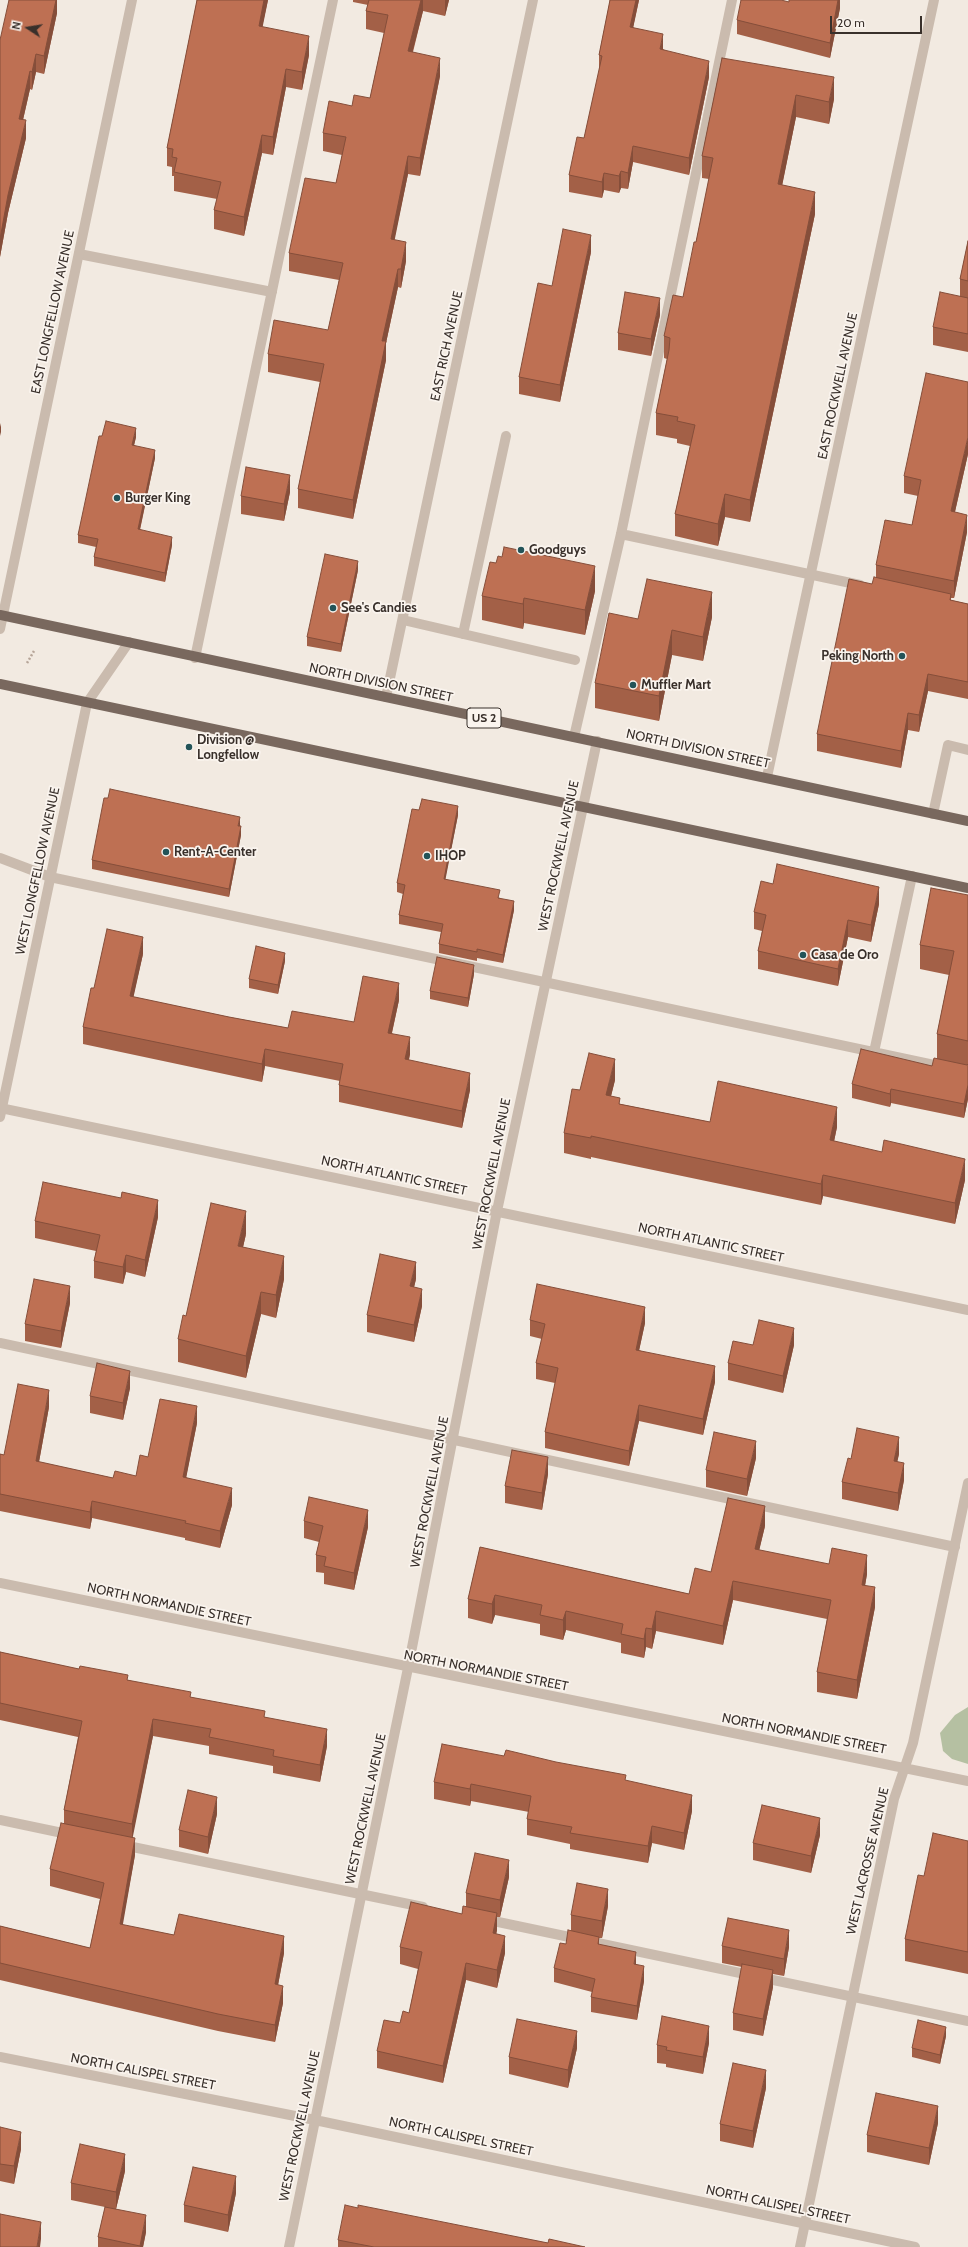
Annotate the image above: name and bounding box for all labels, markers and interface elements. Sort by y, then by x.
north arrow [8,8,48,48]
scale bar [832,8,924,34]
text: 20 m [837,15,865,30]
text: N [9,20,24,31]
street label: EAST LONGFELLOW AVENUE [28,229,78,395]
street label: EAST RICH AVENUE [428,290,466,402]
street label: EAST ROCKWELL AVENUE [815,311,861,461]
place label: Burger King [125,490,190,506]
marker: Burger King [112,493,122,503]
place label: Goodguys [529,542,586,558]
marker: Goodguys [516,545,526,555]
place label: See's Candies [341,600,417,616]
marker: See's Candies [328,603,338,613]
place label: Peking North [821,648,894,664]
marker: Peking North [897,651,907,661]
street label: NORTH DIVISION STREET [308,660,454,706]
place label: Muffler Mart [641,677,711,693]
marker: Muffler Mart [628,680,638,690]
road number: US 2 [467,708,501,728]
street label: NORTH DIVISION STREET [625,726,771,772]
place label: Division @ Longfellow [197,732,259,763]
marker: Division @ Longfellow [184,742,194,752]
street label: WEST ROCKWELL AVENUE [535,779,583,933]
street label: WEST LONGFELLOW AVENUE [13,786,63,956]
place label: Rent-A-Center [174,844,256,860]
marker: Rent-A-Center [161,847,171,857]
place label: IHOP [435,848,466,864]
marker: IHOP [422,851,432,861]
place label: Casa de Oro [811,947,879,963]
marker: Casa de Oro [798,950,808,960]
street label: WEST ROCKWELL AVENUE [470,1097,514,1251]
street label: NORTH ATLANTIC STREET [320,1153,468,1199]
street label: NORTH ATLANTIC STREET [637,1220,785,1266]
street label: WEST ROCKWELL AVENUE [408,1415,452,1569]
street label: NORTH NORMANDIE STREET [86,1580,252,1630]
street label: NORTH NORMANDIE STREET [402,1647,570,1695]
street label: NORTH NORMANDIE STREET [720,1710,888,1758]
street label: WEST ROCKWELL AVENUE [342,1732,390,1886]
street label: WEST LACROSSE AVENUE [843,1786,893,1936]
street label: WEST ROCKWELL AVENUE [276,2049,324,2203]
street label: NORTH CALISPEL STREET [69,2050,217,2094]
street label: NORTH CALISPEL STREET [387,2114,535,2160]
street label: NORTH CALISPEL STREET [704,2182,852,2228]

